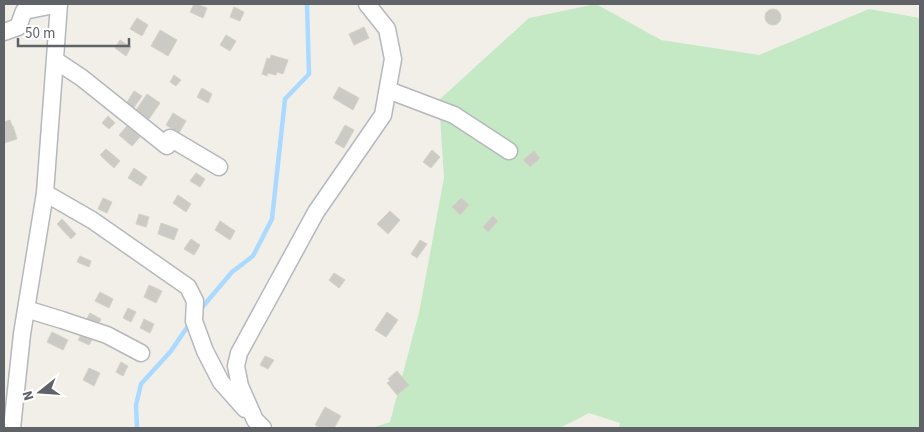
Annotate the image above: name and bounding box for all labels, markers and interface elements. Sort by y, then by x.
scale bar [18,15,129,47]
text: 50 m [25,23,55,44]
north arrow [15,367,65,417]
text: N [18,388,39,403]

